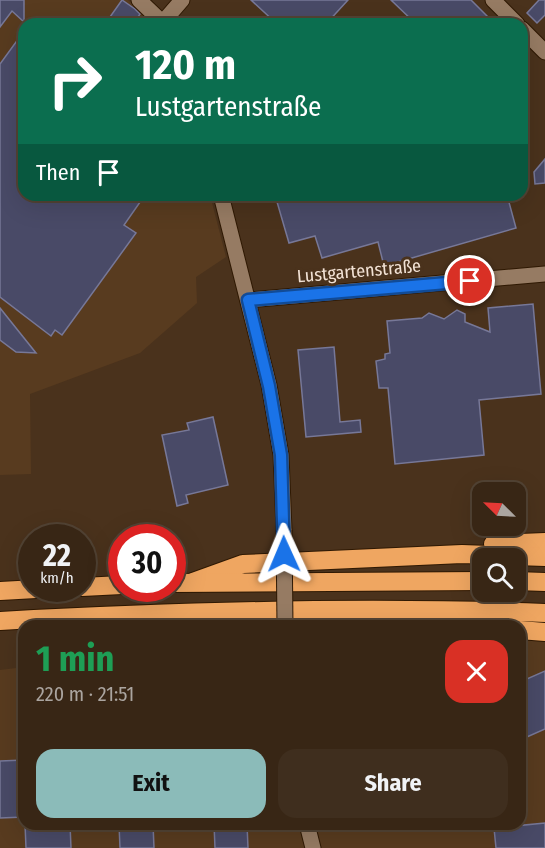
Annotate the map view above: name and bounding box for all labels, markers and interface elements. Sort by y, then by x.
text: 120 m [135,40,236,90]
icon: right [36,42,114,120]
text: Lustgartenstraße [135,91,321,123]
icon: arrive [92,156,125,189]
text: Then [36,159,80,186]
street label: Lustgartenstraße [296,255,422,287]
pin [444,255,495,306]
icon: arrive [453,264,486,297]
north arrow [472,482,526,536]
map controls [472,482,526,602]
position arrow [252,522,316,586]
speed limit sign: 30 [108,524,186,602]
text: 22 [43,538,71,574]
button: search [472,548,526,602]
text: km/h [40,569,74,587]
text: 1 min [36,637,114,681]
button: close [445,640,508,703]
text: 220 m · 21:51 [36,682,134,706]
button: Exit [36,749,266,818]
button: Share [278,749,508,818]

